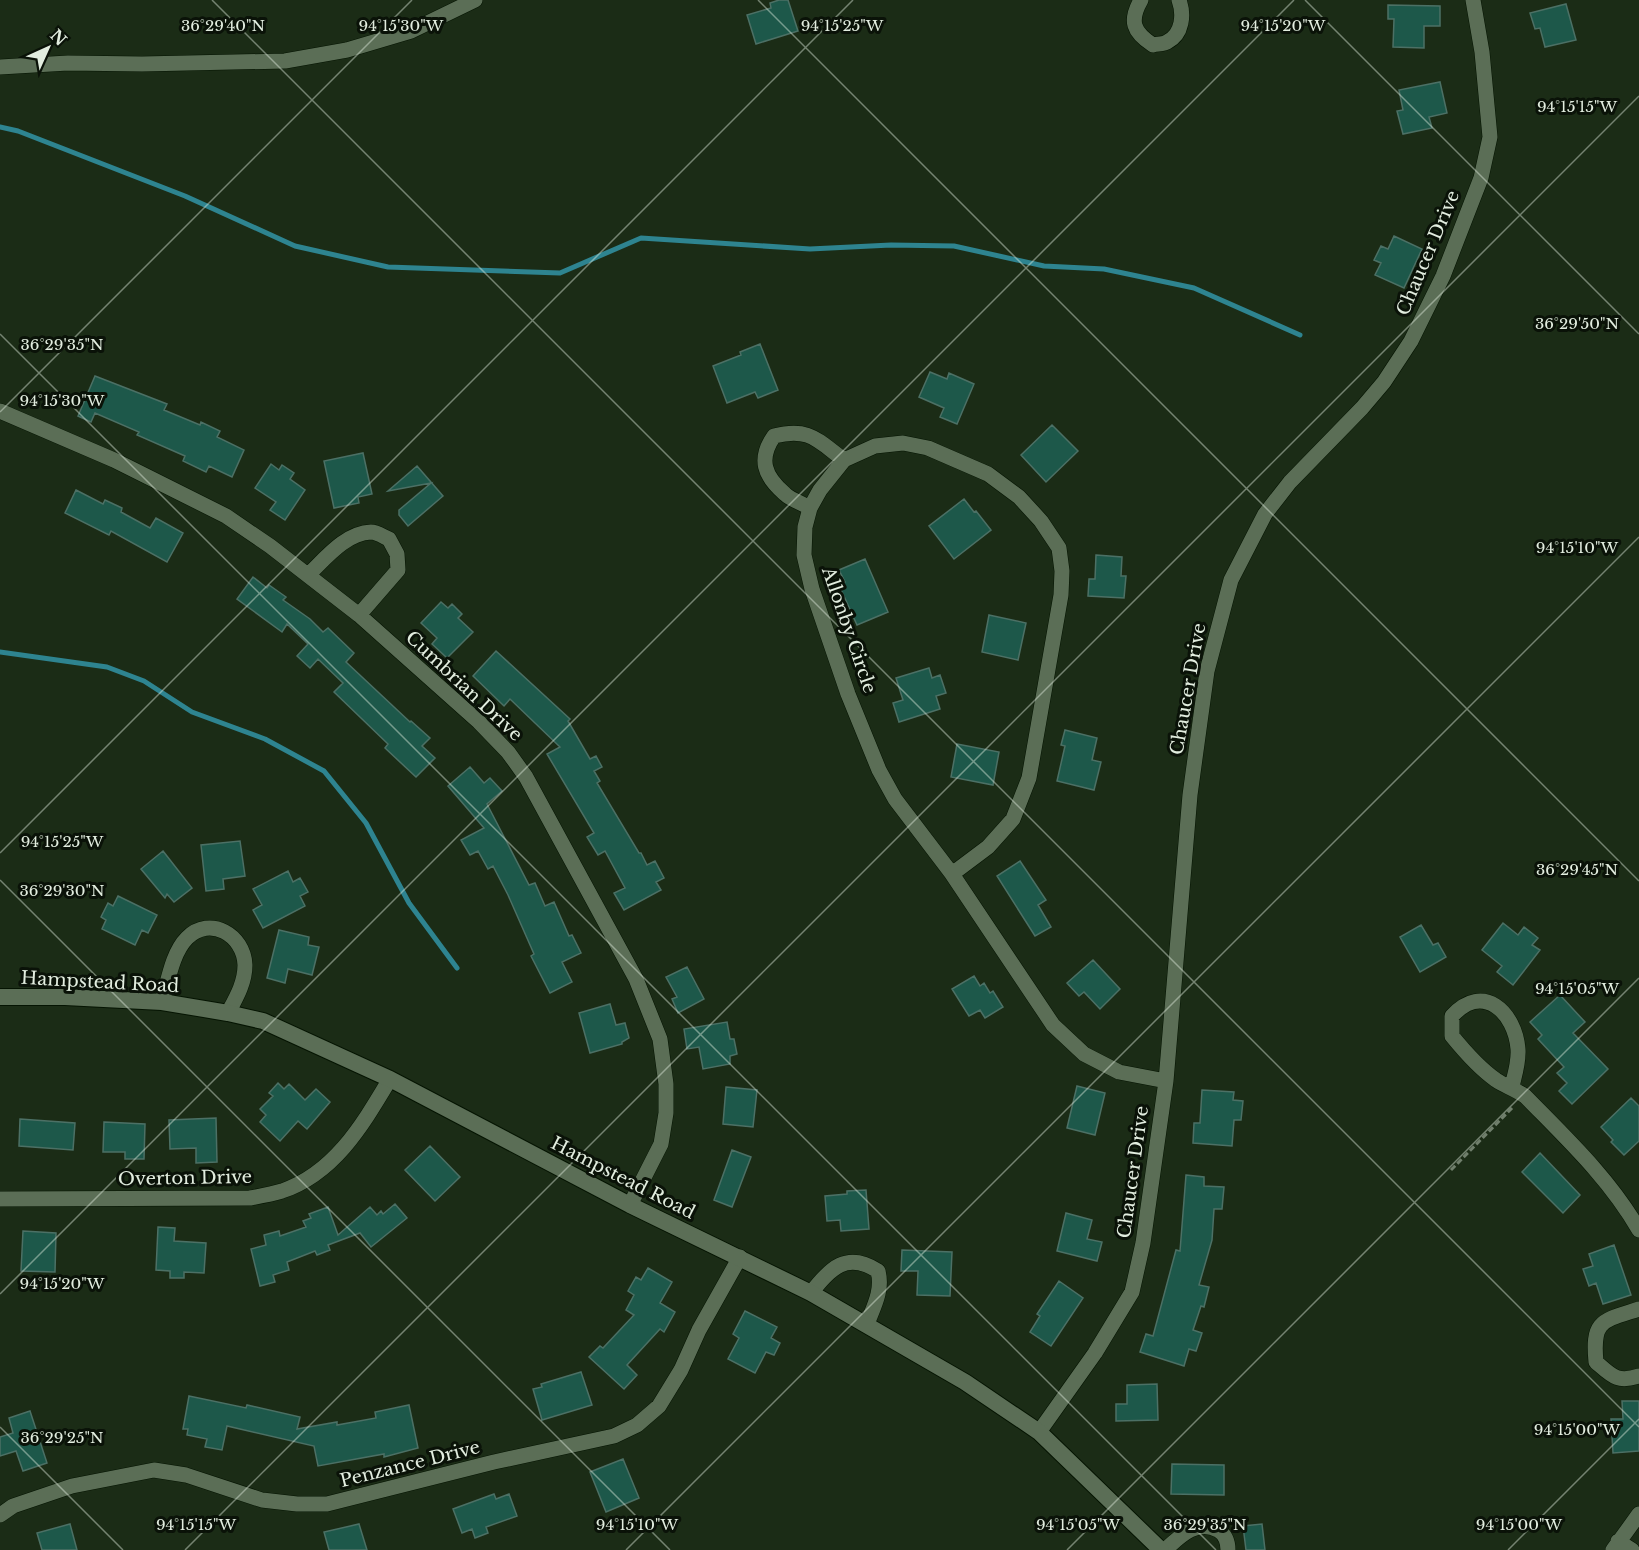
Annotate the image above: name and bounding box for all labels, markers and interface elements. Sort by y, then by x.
text: 36°29'40"N [181,16,265,35]
text: 94°15'30"W [359,16,444,35]
text: 94°15'25"W [801,16,884,35]
text: 94°15'20"W [1241,16,1326,35]
north arrow [18,18,78,78]
text: N [46,25,71,50]
text: 94°15'15"W [1537,97,1617,116]
street label: Chaucer Drive [1392,187,1464,319]
text: 36°29'50"N [1535,314,1619,333]
text: 36°29'35"N [21,335,103,354]
text: 94°15'30"W [20,391,105,410]
text: 94°15'10"W [1536,538,1619,557]
street label: Allonby Circle [817,563,881,696]
street label: Chaucer Drive [1166,621,1210,757]
street label: Cumbrian Drive [401,626,527,746]
text: 94°15'25"W [21,832,104,851]
text: 36°29'45"N [1536,860,1618,879]
text: 36°29'30"N [19,881,105,900]
street label: Hampstead Road [20,967,180,997]
text: 94°15'05"W [1535,979,1619,998]
street label: Chaucer Drive [1113,1104,1153,1240]
street label: Hampstead Road [547,1132,699,1224]
street label: Overton Drive [118,1166,252,1190]
text: 94°15'20"W [20,1274,105,1293]
text: 94°15'00"W [1534,1420,1621,1439]
text: 36°29'25"N [21,1428,103,1447]
street label: Penzance Drive [338,1436,482,1492]
text: 94°15'15"W [156,1515,236,1534]
text: 94°15'10"W [596,1515,679,1534]
text: 94°15'05"W [1036,1515,1120,1534]
text: 36°29'35"N [1164,1515,1246,1534]
text: 94°15'00"W [1476,1515,1563,1534]

